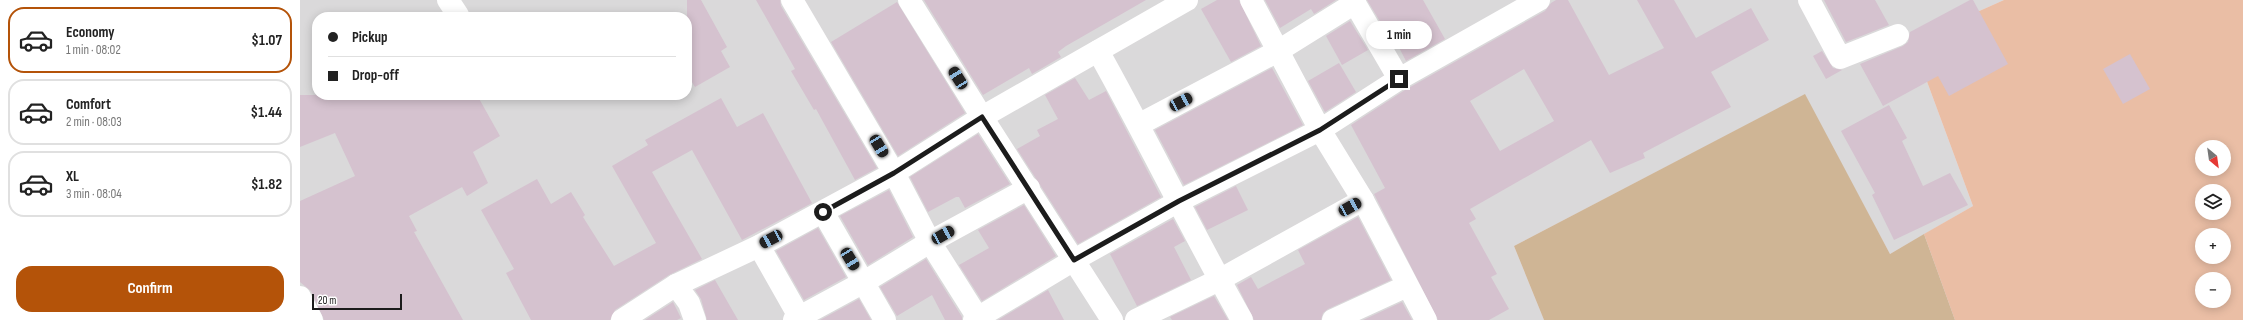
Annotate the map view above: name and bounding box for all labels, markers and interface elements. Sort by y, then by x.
callout: 1 min [1366,21,1432,49]
icon: car [18,22,54,58]
text: Economy [66,23,115,42]
text: 1 min [1387,27,1411,43]
text: Pickup [352,28,388,47]
text: $1.07 [251,31,282,50]
text: 1 min · 08:02 [66,42,121,58]
car [947,65,969,91]
text: Drop-off [352,66,399,85]
route end [1390,70,1408,88]
car [1168,91,1194,113]
icon: car [18,94,54,130]
text: Comfort [66,95,111,114]
text: $1.44 [251,103,282,122]
text: 2 min · 08:03 [66,114,122,130]
car [868,133,890,159]
north arrow [2195,140,2231,176]
map controls [2195,140,2231,308]
icon: car [18,166,54,202]
text: XL [66,167,79,186]
text: $1.82 [251,175,282,194]
button: layers [2195,184,2231,220]
text: 3 min · 08:04 [66,186,122,202]
car [1337,196,1363,218]
route start [814,203,832,221]
car [930,224,956,246]
car [758,228,784,250]
button: + [2195,228,2231,264]
car [839,246,861,272]
button: Confirm [16,266,284,312]
button: − [2195,272,2231,308]
scale bar [312,292,402,311]
text: 20 m [318,294,336,307]

